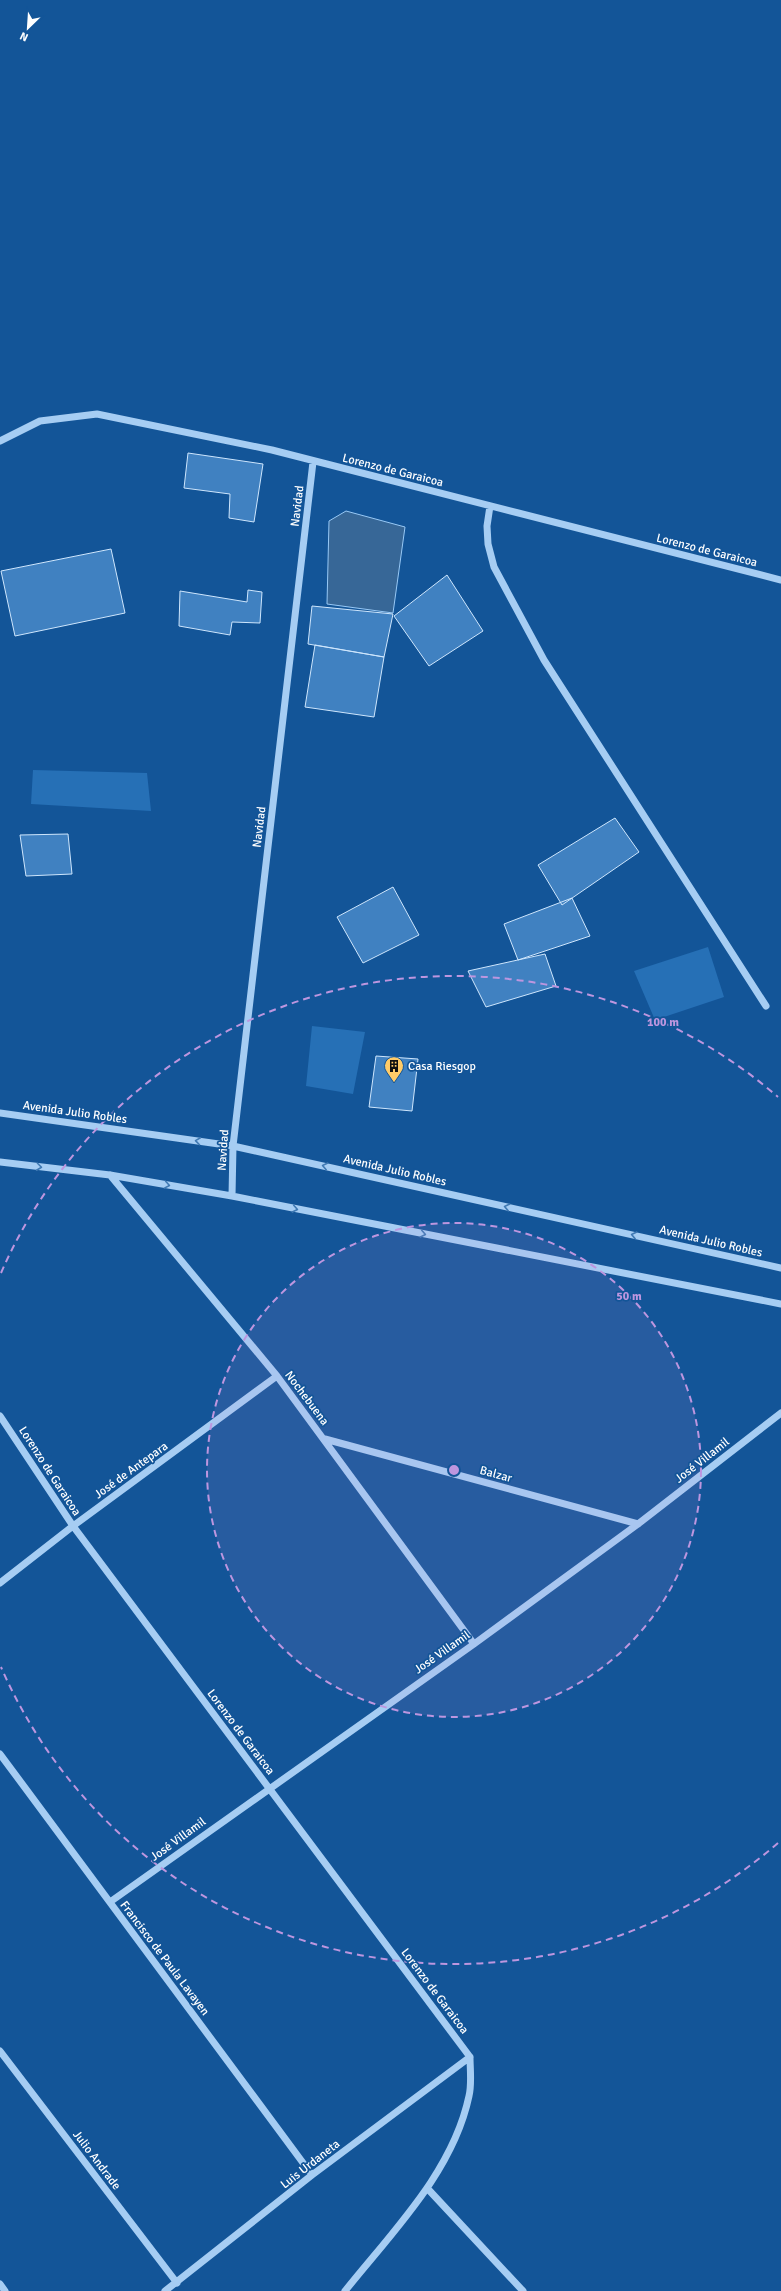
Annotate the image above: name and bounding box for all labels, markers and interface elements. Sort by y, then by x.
north arrow [8,8,48,48]
text: N [18,29,30,44]
street label: Lorenzo de Garaicoa [341,451,445,490]
street label: Navidad [288,485,307,528]
street label: Lorenzo de Garaicoa [655,531,759,570]
street label: Navidad [250,806,269,849]
text: 100 m [647,1015,679,1030]
building icon: Casa Riesgop [383,1055,405,1083]
place label: Casa Riesgop [408,1059,476,1074]
street label: Avenida Julio Robles [22,1098,128,1127]
street label: Navidad [215,1129,232,1171]
one-way arrow [195,1137,201,1146]
street label: Avenida Julio Robles [342,1151,448,1190]
one-way arrow [36,1162,42,1171]
one-way arrow [322,1163,328,1171]
one-way arrow [164,1180,170,1189]
one-way arrow [504,1203,510,1211]
one-way arrow [292,1204,298,1212]
street label: Avenida Julio Robles [658,1222,764,1261]
one-way arrow [420,1229,426,1237]
one-way arrow [630,1232,637,1240]
text: 50 m [616,1289,642,1304]
street label: Nochebuena [281,1368,332,1428]
street label: Lorenzo de Garaicoa [15,1424,84,1519]
street label: José Villamil [672,1434,733,1486]
street label: José de Antepara [92,1439,171,1502]
centre of rings [447,1463,461,1477]
street label: Balzar [478,1463,514,1486]
street label: José Villamil [411,1627,474,1677]
street label: Lorenzo de Garaicoa [203,1686,278,1778]
street label: José Villamil [148,1814,209,1865]
street label: Francisco de Paula Lavayen [117,1898,213,2019]
street label: Lorenzo de Garaicoa [397,1945,472,2037]
street label: Julio Andrade [69,2128,124,2193]
street label: Luis Urdaneta [278,2137,343,2192]

